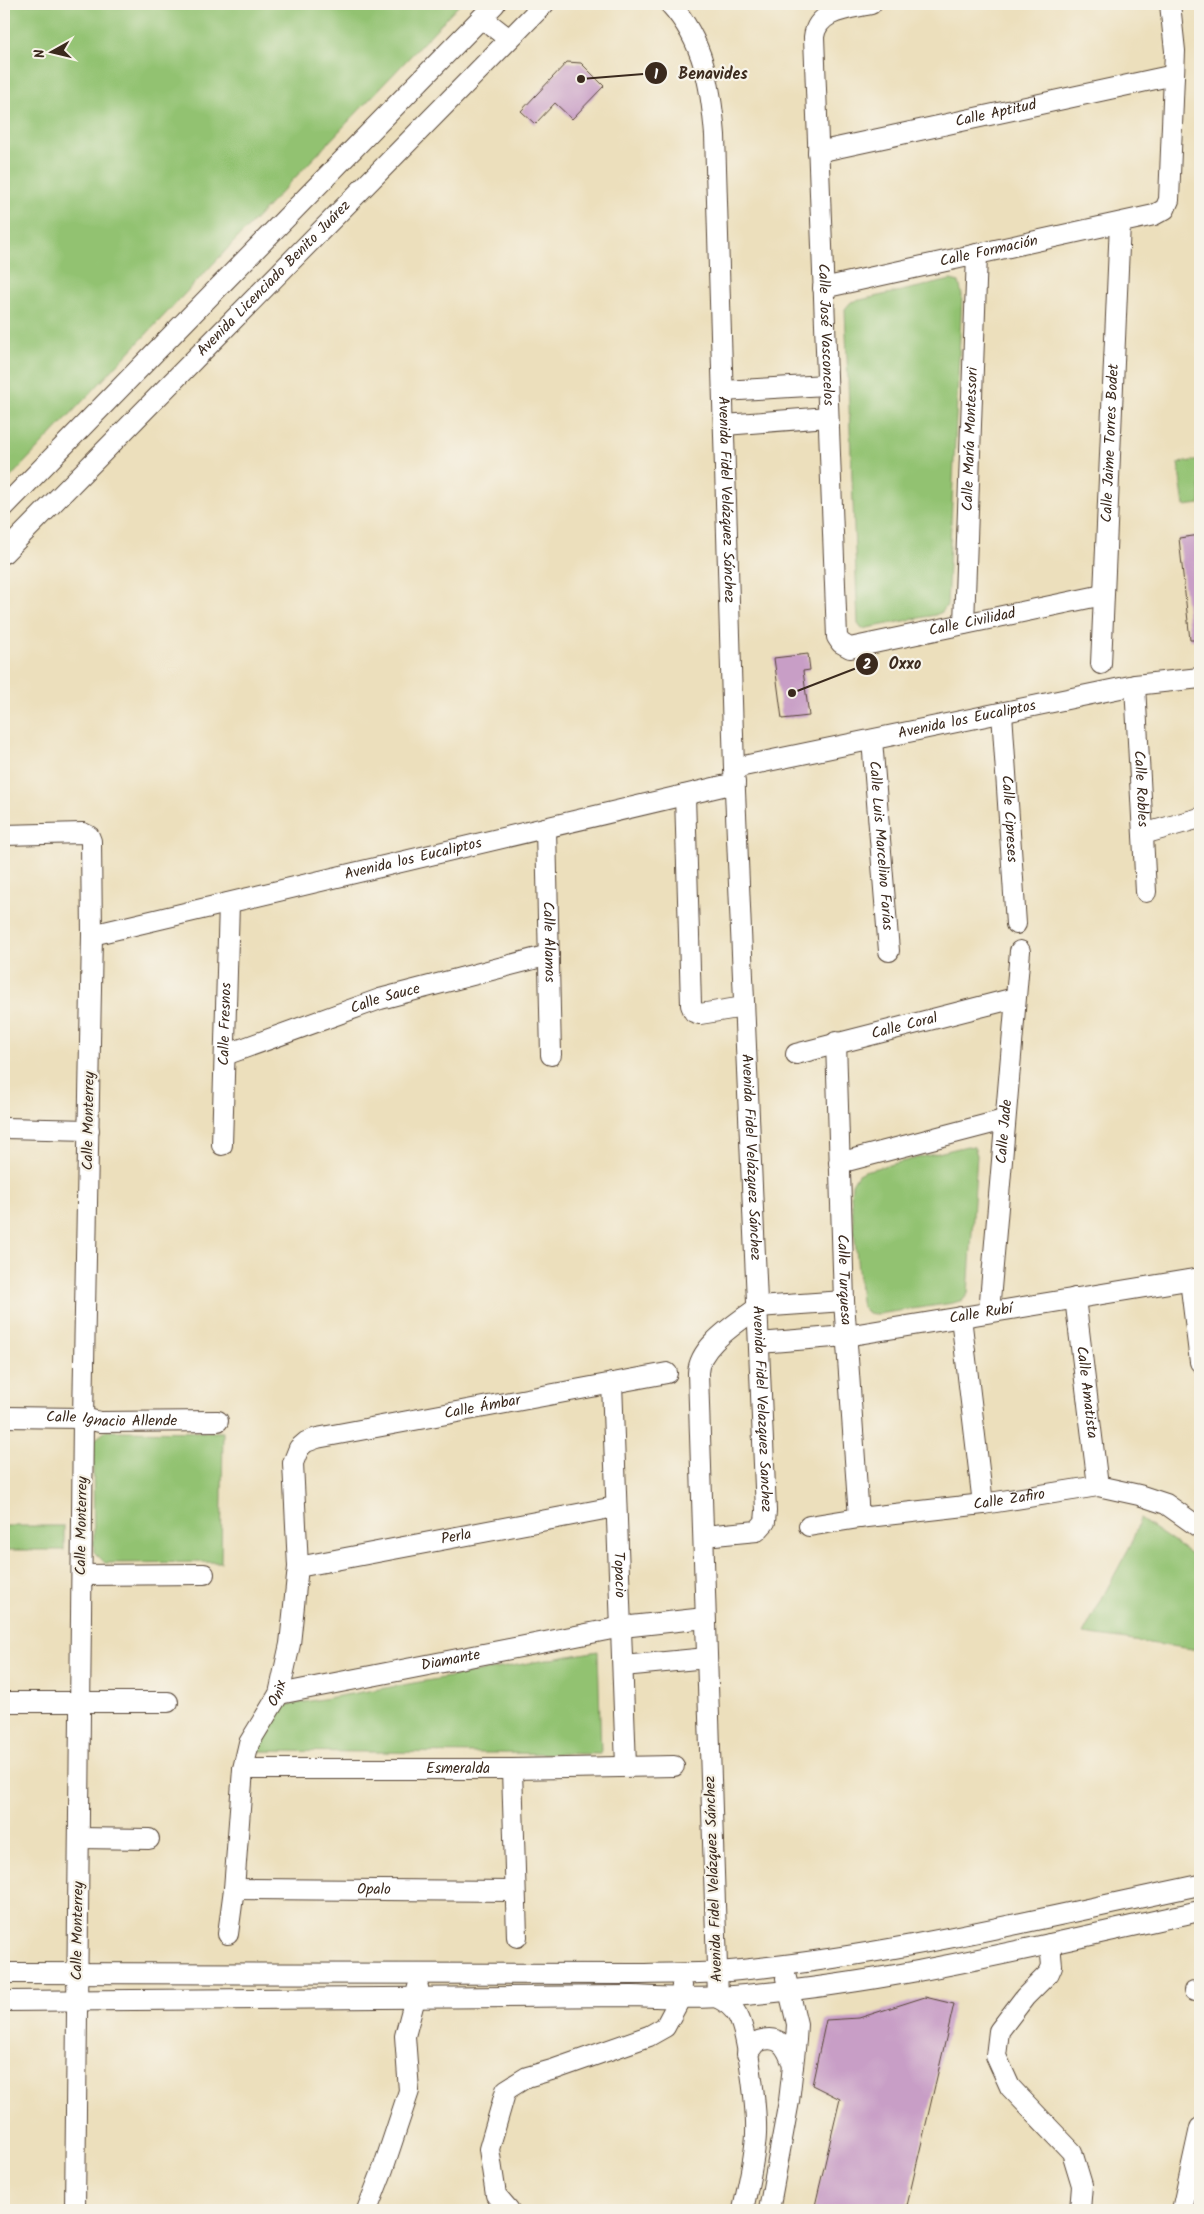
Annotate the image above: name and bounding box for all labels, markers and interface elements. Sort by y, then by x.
north arrow [28,28,78,78]
text: N [29,48,52,60]
callout: Benavides [643,58,758,89]
text: Benavides [678,62,748,87]
text: 1 [654,63,659,87]
street label: Calle Aptitud [953,93,1039,134]
street label: Avenida Licenciado Benito Juárez [191,194,357,362]
street label: Calle Formación [938,229,1040,274]
street label: Calle José Vasconcelos [811,263,840,407]
street label: Calle Jaime Torres Bodet [1095,363,1126,523]
street label: Calle María Montessori [956,365,985,512]
street label: Avenida Fidel Velázquez Sánchez [711,396,741,604]
street label: Calle Civilidad [927,602,1018,643]
callout: Oxxo [854,648,932,679]
text: Oxxo [889,652,921,677]
text: 2 [863,653,872,677]
street label: Avenida los Eucaliptos [896,694,1039,746]
street label: Calle Robles [1127,750,1155,828]
street label: Calle Luis Marcelino Farías [862,760,899,932]
street label: Calle Cipreses [994,774,1024,864]
street label: Avenida los Eucaliptos [342,831,485,887]
street label: Calle Álamos [536,901,561,983]
street label: Calle Sauce [347,977,423,1021]
street label: Calle Fresnos [212,981,239,1066]
street label: Calle Coral [869,1006,941,1046]
street label: Avenida Fidel Velázquez Sánchez [734,1053,767,1261]
street label: Calle Monterrey [76,1070,102,1171]
street label: Calle Jade [990,1098,1019,1165]
street label: Calle Turquesa [830,1234,858,1326]
street label: Calle Rubí [948,1297,1017,1331]
street label: Avenida Fidel Velazquez Sanchez [745,1305,778,1513]
street label: Calle Amatista [1069,1345,1104,1440]
street label: Calle Ámbar [442,1388,524,1426]
street label: Calle Ignacio Allende [46,1406,178,1434]
street label: Calle Monterrey [69,1475,95,1576]
street label: Calle Zafiro [972,1482,1047,1517]
street label: Perla [439,1522,473,1552]
street label: Topacio [606,1551,632,1599]
street label: Diamante [419,1643,483,1678]
street label: Onix [262,1677,294,1712]
street label: Esmeralda [426,1757,490,1781]
street label: Avenida Fidel Velázquez Sánchez [698,1775,730,1983]
street label: Opalo [357,1878,391,1902]
street label: Calle Monterrey [65,1880,91,1981]

